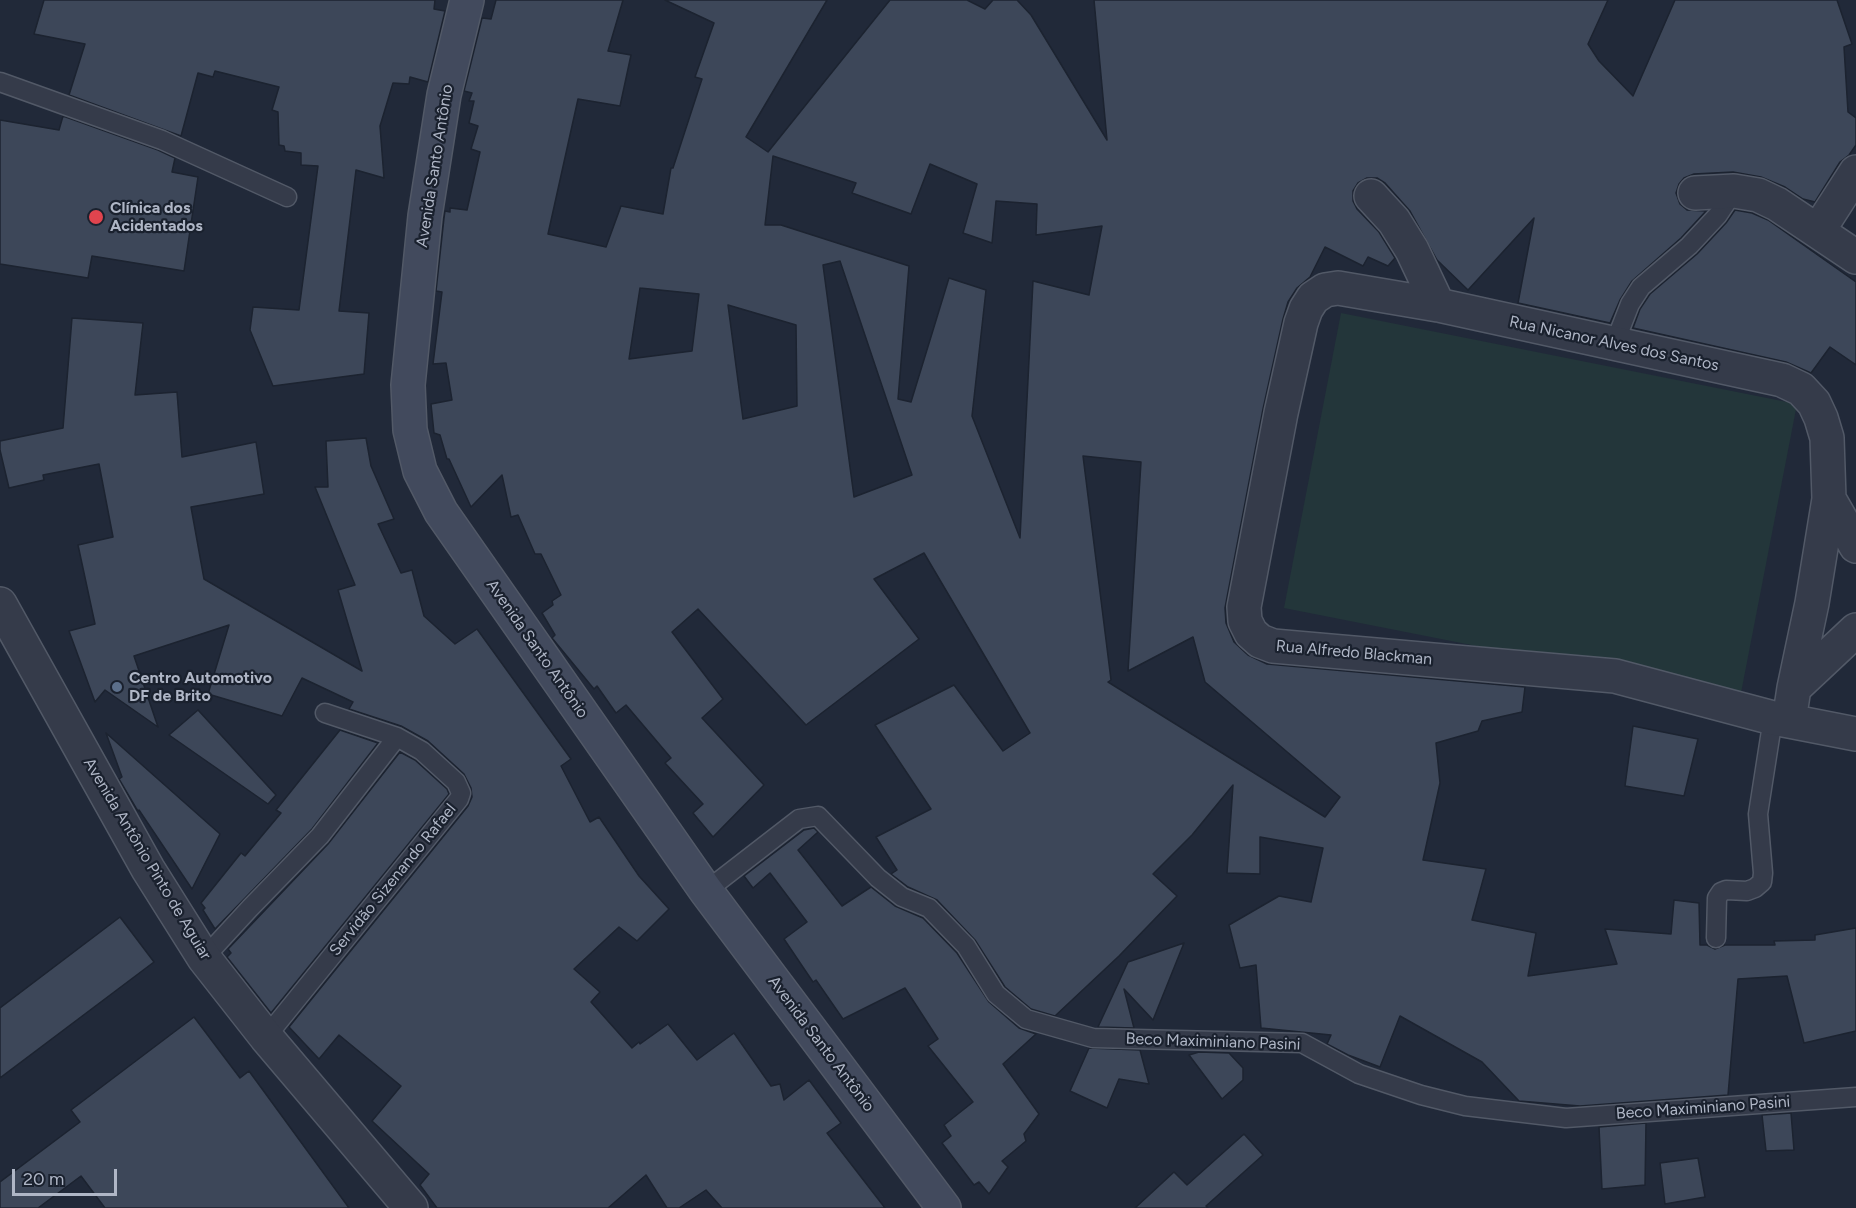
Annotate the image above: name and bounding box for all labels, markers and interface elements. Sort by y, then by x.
street label: Avenida Santo Antônio [413,83,457,249]
place label: Clínica dos Acidentados [110,198,203,236]
marker: Clínica dos Acidentados [87,208,105,226]
street label: Rua Nicanor Alves dos Santos [1507,312,1721,376]
street label: Avenida Santo Antônio [482,576,592,722]
street label: Rua Alfredo Blackman [1275,637,1433,669]
place label: Centro Automotivo DF de Brito [129,668,272,706]
marker: Centro Automotivo DF de Brito [110,680,124,694]
street label: Avenida Antônio Pinto de Aguiar [79,755,215,963]
street label: Servidão Sizenando Rafael [326,800,460,960]
street label: Avenida Santo Antônio [764,972,878,1116]
street label: Beco Maximiniano Pasini [1125,1029,1301,1055]
street label: Beco Maximiniano Pasini [1615,1092,1791,1124]
scale bar [15,1157,120,1195]
text: 20 m [23,1168,64,1190]

